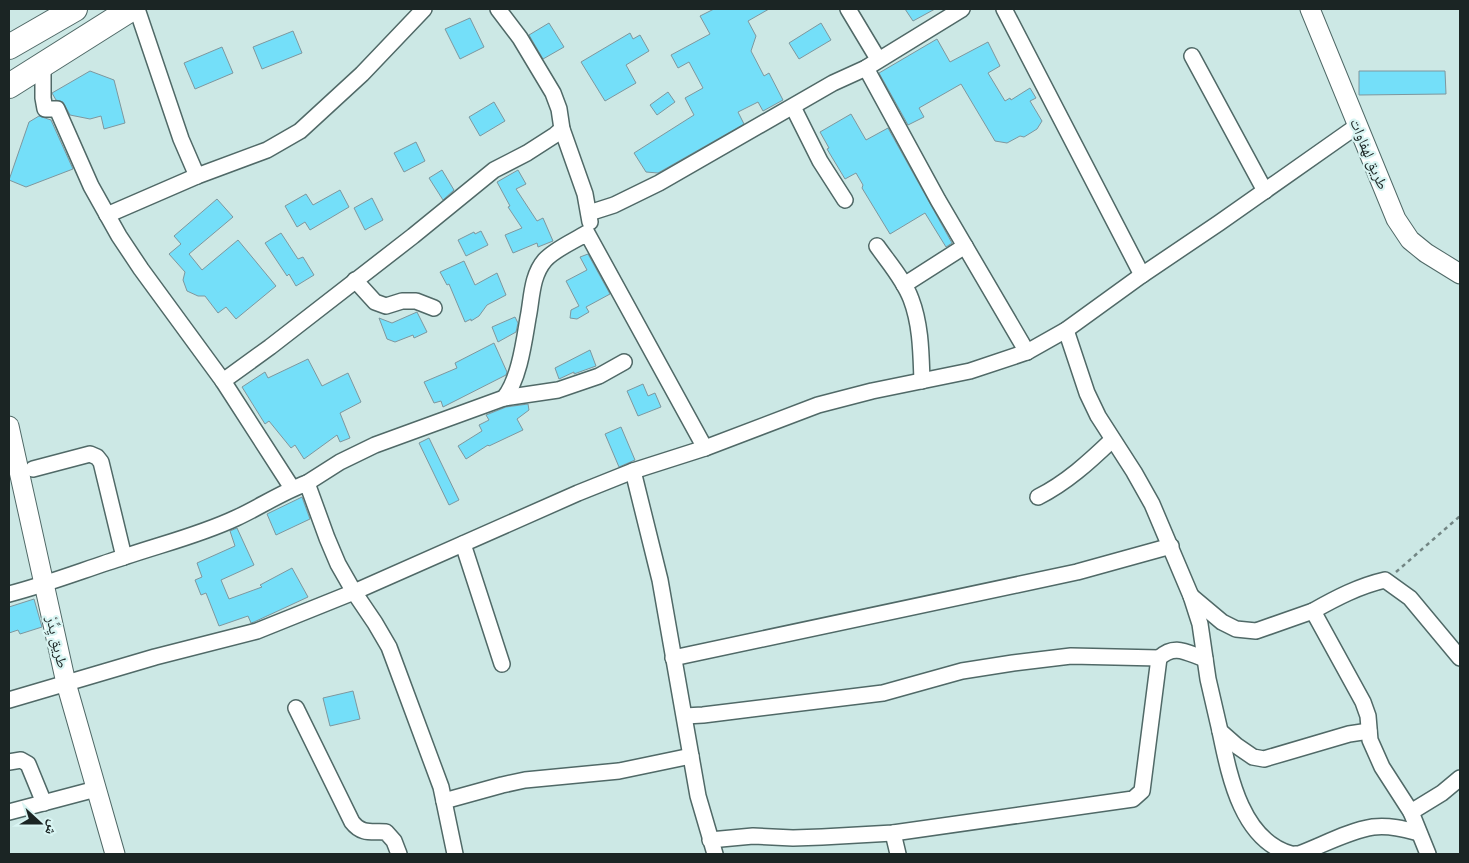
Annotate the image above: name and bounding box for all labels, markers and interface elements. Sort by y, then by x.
street label: طريق لهفاوات [1345,115,1393,193]
street label: طريق يِدِّرْ [40,613,73,670]
north arrow [15,798,65,848]
text: ش [41,817,63,838]

